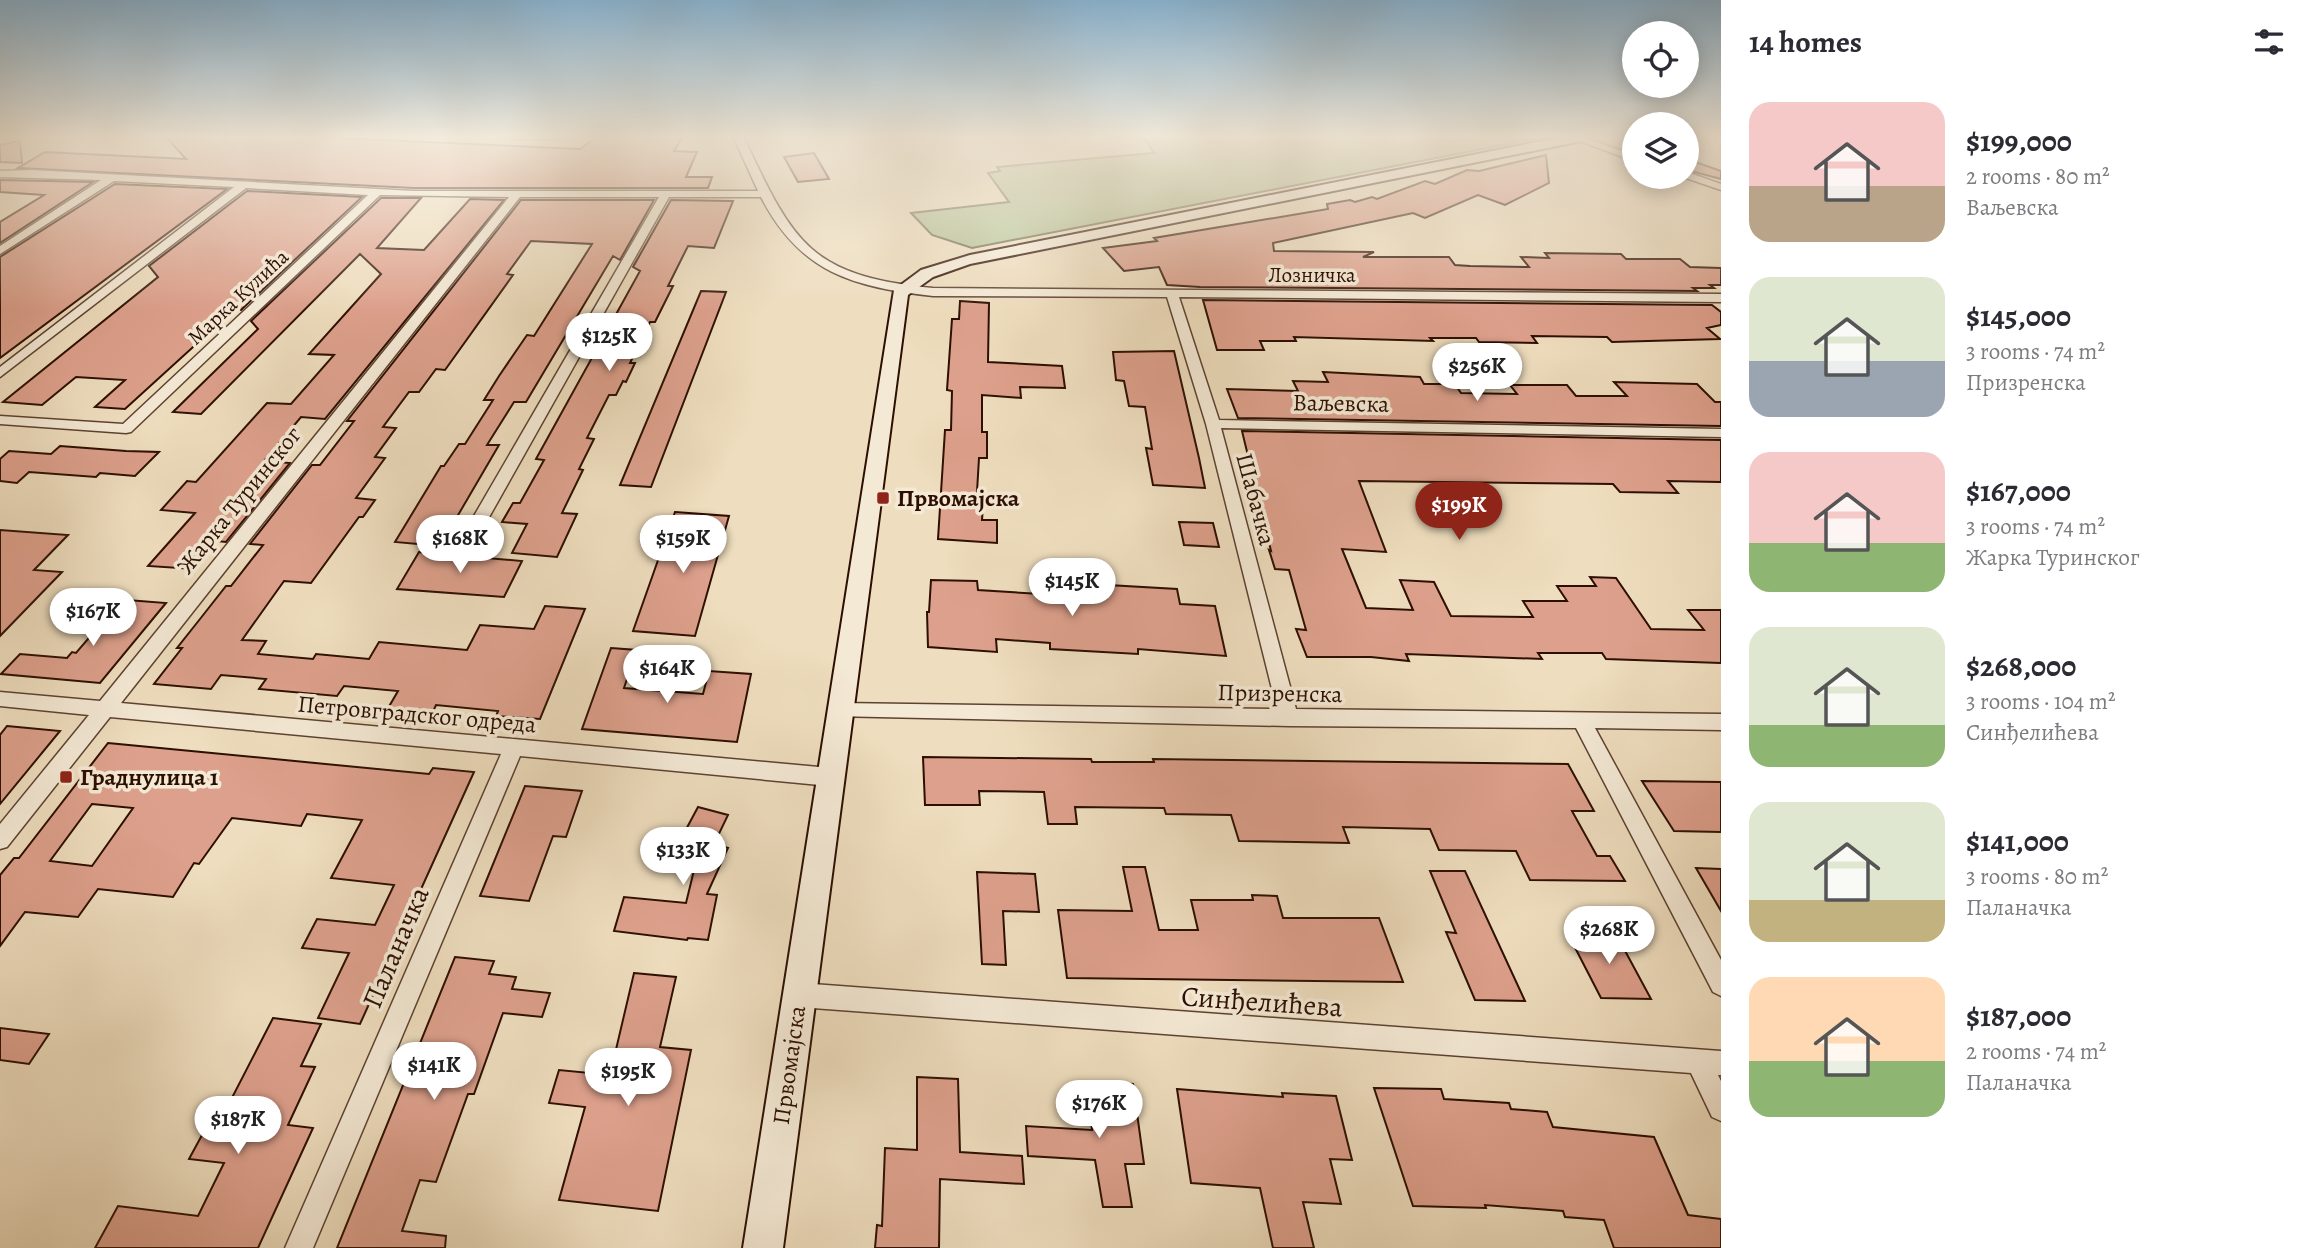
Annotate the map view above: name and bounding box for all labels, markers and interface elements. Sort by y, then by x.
map controls [1622,21,1699,189]
button: locate [1622,21,1699,98]
text: 14 homes [1749,22,1862,62]
icon: filters [2250,23,2288,61]
button: layers [1622,112,1699,189]
text: $199,000 [1966,121,2072,161]
icon: home [1805,130,1889,214]
text: 2 rooms · 80 m² [1966,161,2110,192]
text: Ваљевска [1966,192,2059,223]
street label: Марка Кулића [181,243,295,351]
street label: Лозничка [1268,261,1356,289]
text: $145,000 [1966,296,2071,336]
icon: home [1805,305,1889,389]
pin: $125K [560,314,658,373]
text: $125K [582,320,637,351]
text: 3 rooms · 74 m² [1966,336,2105,367]
pin: $256K [1428,344,1526,403]
text: $256K [1448,350,1506,381]
text: Призренска [1966,367,2086,398]
street label: Ваљевска [1292,386,1390,420]
street label: Жарка Туринског [170,420,308,580]
street label: Шабачка [1228,449,1284,549]
text: $167,000 [1966,471,2071,511]
icon: home [1805,480,1889,564]
place label: Првомајска [897,482,1020,514]
pin: $199K [1410,482,1508,542]
text: $199K [1431,489,1487,520]
marker: Првомајска [875,490,891,506]
text: 3 rooms · 74 m² [1966,511,2105,542]
pin: $168K [411,516,509,575]
pin: $159K [634,516,732,575]
text: $168K [432,522,488,553]
text: $159K [656,522,710,553]
text: Жарка Туринског [1966,542,2140,573]
pin: $145K [1023,558,1121,618]
text: $145K [1045,565,1099,596]
pin: $167K [44,588,142,648]
text: $167K [66,595,120,626]
pin: $164K [618,646,716,705]
text: $268,000 [1966,646,2076,686]
text: $164K [639,652,695,683]
icon: home [1805,655,1889,739]
street label: Призренска [1217,676,1343,710]
text: 3 rooms · 104 m² [1966,686,2115,717]
street label: Петровградског одреда [296,688,538,740]
text: Синђелићева [1966,717,2099,748]
place label: Граднулица 1 [80,761,219,793]
marker: Граднулица 1 [58,769,74,785]
text: $141,000 [1966,821,2069,861]
pin: $133K [634,828,732,887]
icon: home [1805,830,1889,914]
text: $133K [656,834,710,865]
text: 3 rooms · 80 m² [1966,861,2108,892]
street label: Паланачка [353,881,439,1014]
text: Паланачка [1966,892,2072,923]
pin: $268K [1560,906,1658,966]
text: $268K [1580,913,1638,944]
street label: Синђелићева [1180,977,1344,1027]
text: $187,000 [1966,996,2071,1036]
street label: Првомајска [765,1003,813,1127]
icon: home [1805,1005,1889,1089]
text: 2 rooms · 74 m² [1966,1036,2106,1067]
pin: $141K [385,1042,483,1102]
pin: $195K [579,1048,677,1108]
text: $141K [407,1049,461,1080]
text: $195K [601,1055,655,1086]
text: Паланачка [1966,1067,2072,1098]
pin: $176K [1050,1080,1148,1140]
text: $176K [1072,1087,1126,1118]
pin: $187K [189,1096,287,1156]
text: $187K [211,1103,265,1134]

